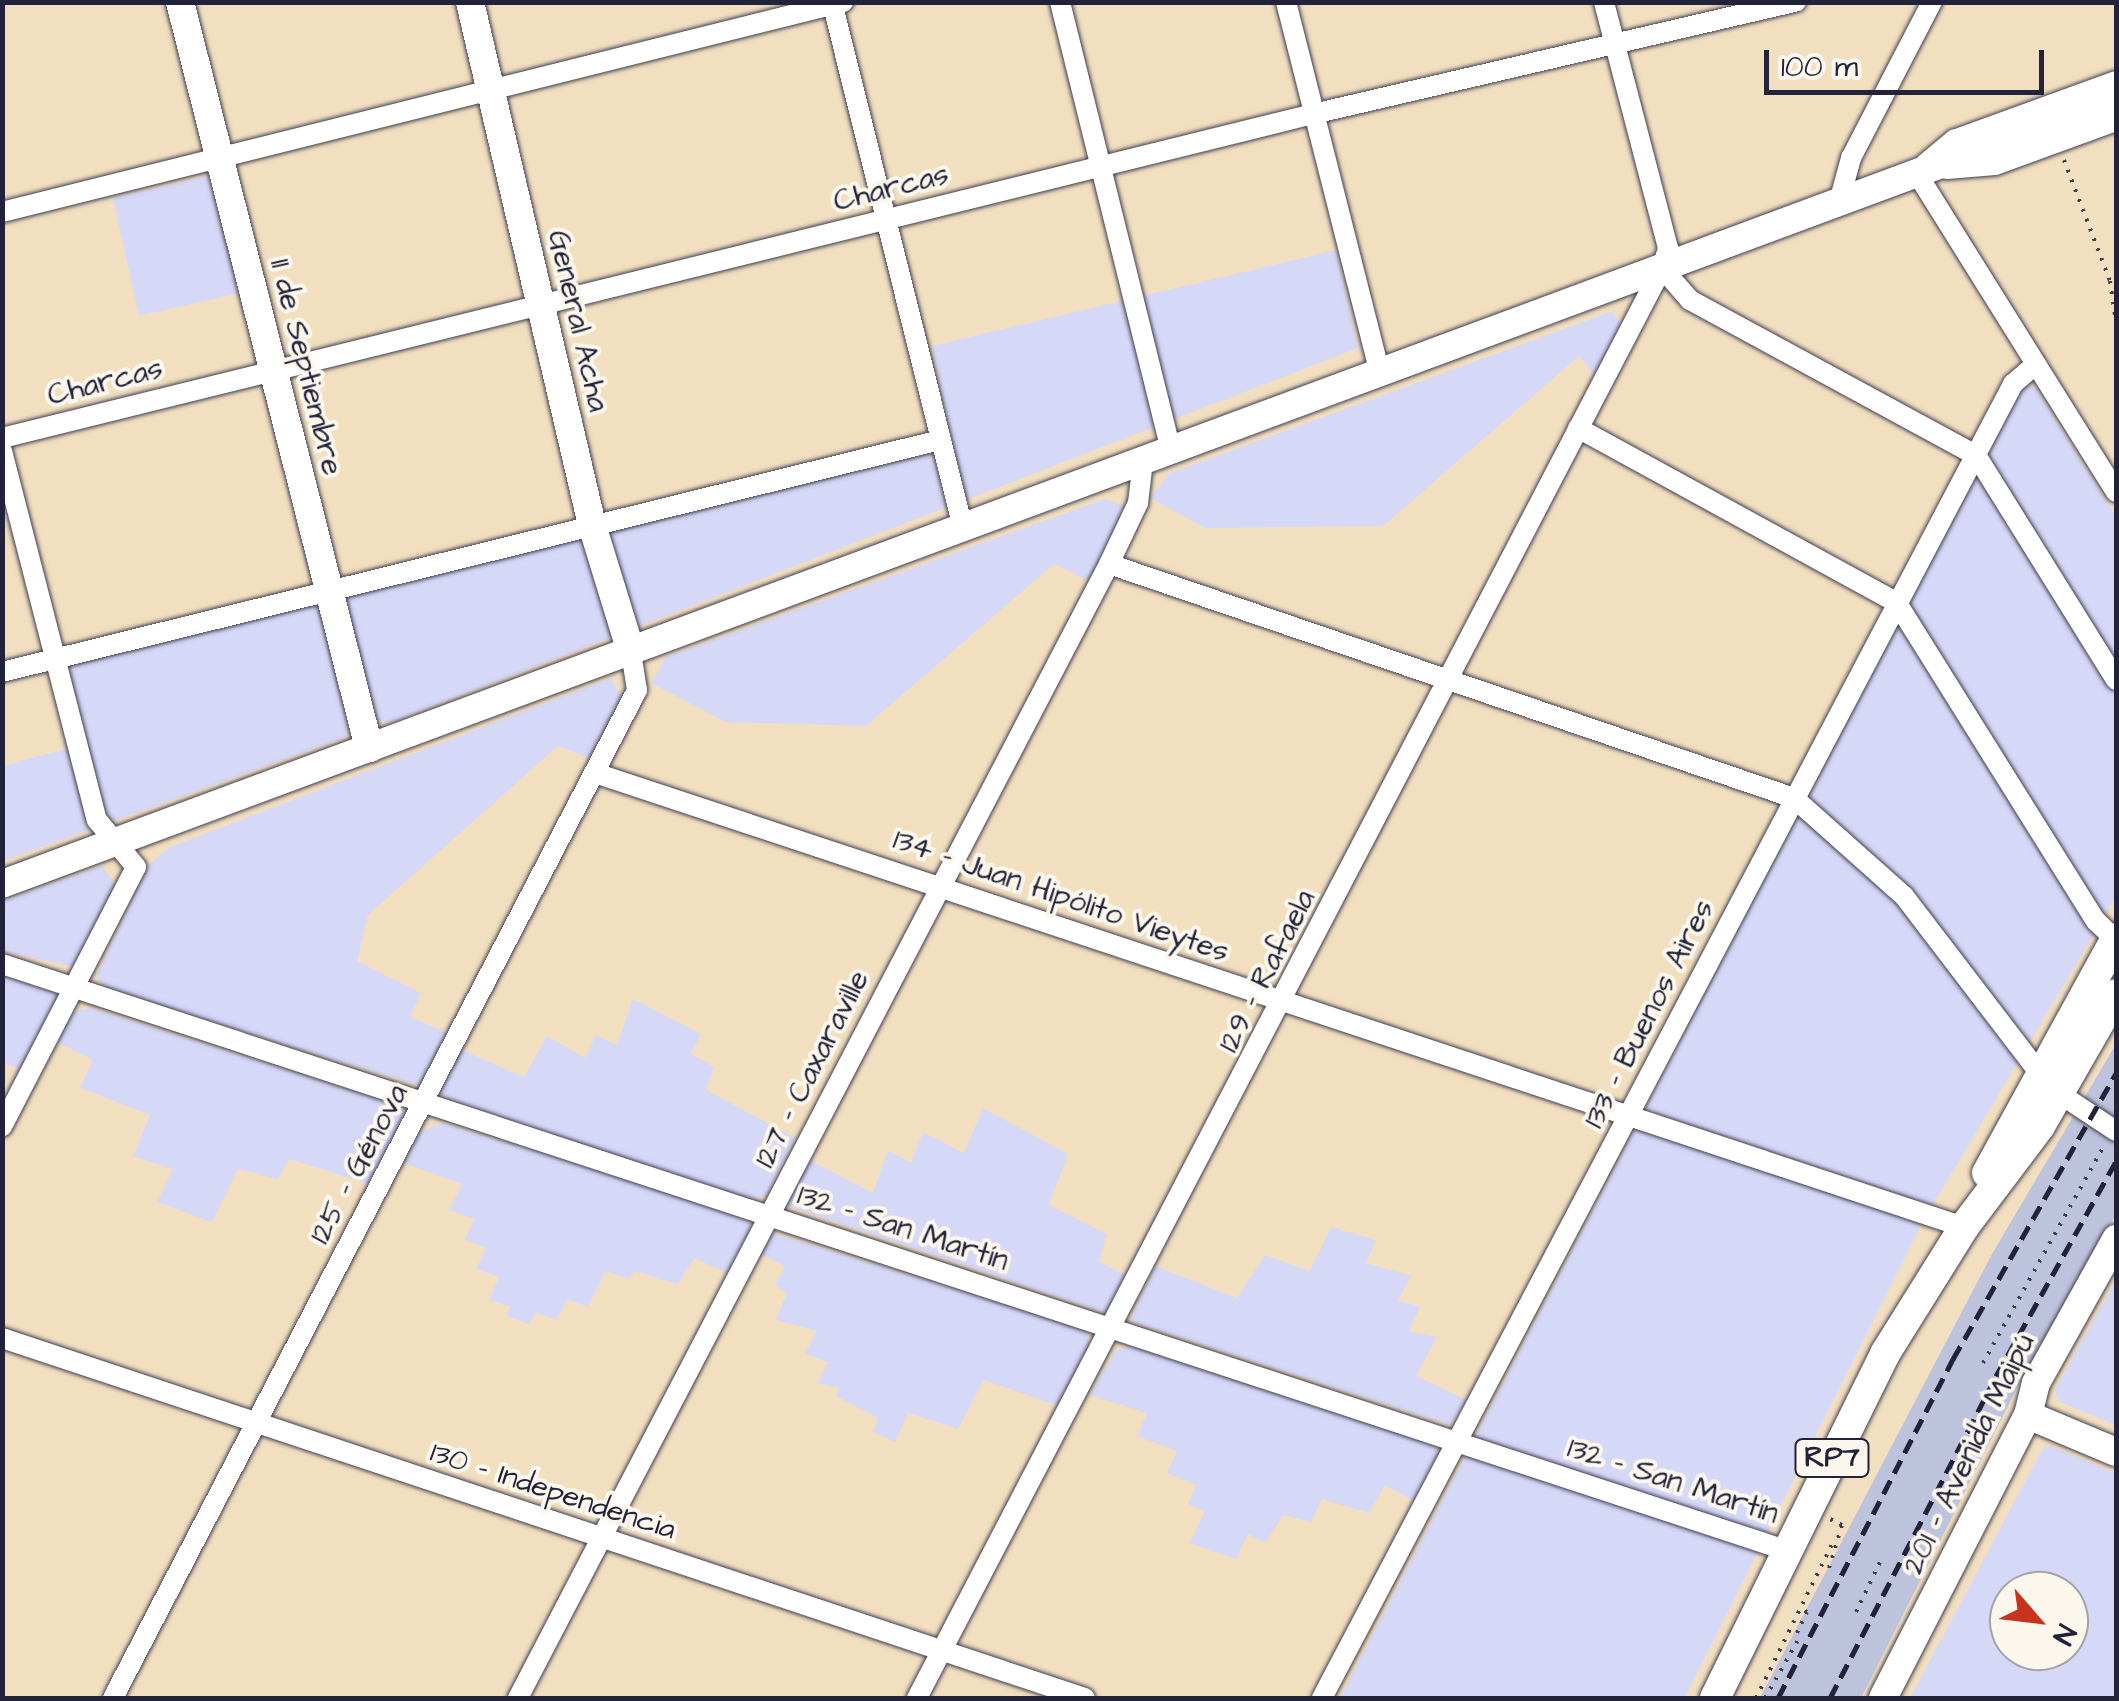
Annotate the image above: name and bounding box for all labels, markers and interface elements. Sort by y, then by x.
scale bar [1769,30,2049,92]
text: 100 m [1781,46,1858,88]
street label: Charcas [830,156,952,220]
street label: General Acha [540,227,616,415]
street label: 11 de Septiembre [262,255,350,479]
street label: Charcas [44,350,166,414]
street label: 134 - Juan Hipólito Vieytes [889,822,1233,970]
street label: 129 - Rafaela [1211,884,1323,1058]
street label: 133 - Buenos Aires [1576,894,1722,1134]
street label: 127 - Caxaraville [747,964,877,1174]
street label: 125 - Génova [302,1078,416,1250]
street label: 132 - San Martín [793,1177,1013,1279]
street label: 201 - Avenida Maipú [1895,1328,2043,1580]
street label: 132 - San Martín [1563,1430,1783,1532]
street label: 130 - Independencia [426,1434,680,1548]
road number: RP7 [1792,1435,1872,1481]
north arrow [1989,1571,2089,1671]
text: N [2043,1617,2086,1651]

